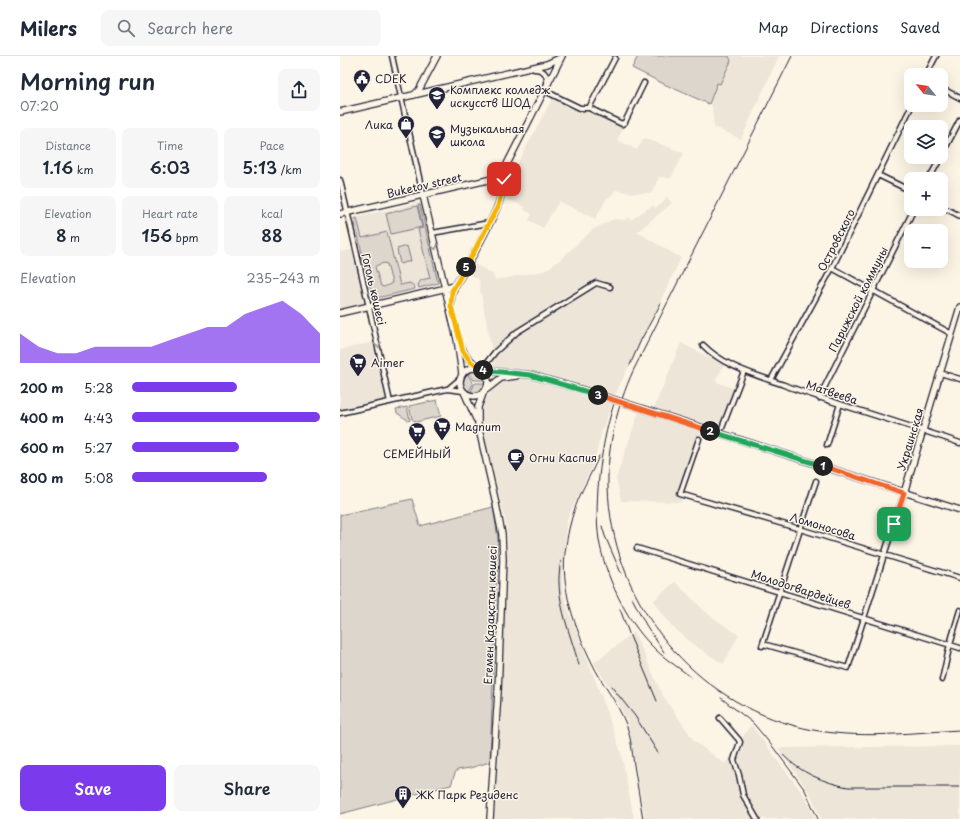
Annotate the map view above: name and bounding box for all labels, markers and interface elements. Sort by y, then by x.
search box [101,10,381,46]
text: Milers [20,14,77,42]
text: Search here [147,16,233,39]
icon: search [115,17,137,39]
text: Map [758,17,788,38]
text: Directions [810,17,878,38]
text: Saved [900,17,940,38]
text: Morning run [20,64,155,97]
public building icon: CDEK [352,68,372,93]
north arrow [904,68,948,112]
map controls [904,68,948,268]
button: share [278,69,320,111]
place label: CDEK [375,70,407,87]
place label: Комплекс колледж искусств ШОД [450,81,551,111]
school or university icon: Комплекс колледж искусств ШОД [427,85,447,110]
text: 07:20 [20,96,59,115]
shop icon: Лика [396,114,416,139]
place label: Лика [365,116,393,133]
place label: Музыкальная школа [450,120,525,150]
button: layers [904,120,948,164]
school or university icon: Музыкальная школа [427,124,447,149]
text: Distance [45,137,91,154]
text: Time [157,137,183,154]
text: Pace [260,137,284,154]
text: 1.16 [43,154,73,180]
text: 6:03 [150,154,190,180]
text: 5:13 [242,154,277,180]
text: km [73,161,93,178]
text: /km [277,161,302,178]
pin [487,162,521,196]
street label: Buketov street [385,168,463,202]
icon: check [493,168,515,190]
button: + [904,172,948,216]
text: Elevation [44,205,92,222]
text: Heart rate [142,205,198,222]
text: kcal [261,205,283,222]
street label: Островского [813,206,859,274]
text: 8 [56,222,67,248]
text: 156 [141,222,172,248]
text: 88 [261,222,283,248]
button: − [904,224,948,268]
text: m [67,229,80,246]
text: bpm [172,229,199,246]
street label: Парижской коммуны [824,243,892,355]
one-way arrow [430,244,438,250]
street label: Гоголь көшесі [357,251,391,327]
pin: 5 [456,257,476,277]
text: 5 [462,258,470,275]
text: Elevation [20,268,76,287]
text: 235–243 m [247,268,320,287]
one-way arrow [373,342,381,348]
supermarket icon: Aimer [348,352,368,377]
place label: Aimer [371,354,405,371]
pin: 4 [473,360,493,380]
text: 4 [479,361,487,378]
street label: Матвеева [804,376,860,408]
text: 200 m [20,378,64,397]
text: 5:28 [84,378,113,397]
pin: 3 [588,385,608,405]
text: 3 [594,386,602,403]
street label: Украинская [892,406,928,472]
text: 400 m [20,408,64,427]
text: 4:43 [84,408,113,427]
supermarket icon: Magnum [432,416,452,441]
place label: Magnum [455,418,501,435]
supermarket icon: СЕМЕЙНЫЙ [407,421,427,446]
pin: 2 [700,421,720,441]
text: 2 [706,422,714,439]
text: 600 m [20,438,64,457]
text: 5:27 [84,438,112,457]
place label: СЕМЕЙНЫЙ [383,445,451,462]
cafe icon: Огни Каспия [506,447,526,472]
place label: Огни Каспия [529,449,597,466]
pin: 1 [813,456,833,476]
text: 1 [820,457,826,474]
text: 800 m [20,468,63,487]
text: 5:08 [84,468,114,487]
pin [877,507,911,541]
street label: Ломоносова [788,508,858,544]
icon: arrive [883,513,905,535]
street label: Егемен Қазақстан көшесі [479,545,501,685]
street label: Молодогвардейцев [749,565,853,613]
button: Save [20,765,166,811]
button: Share [174,765,320,811]
building icon: ЖК Парк Резиденс [393,784,413,809]
place label: ЖК Парк Резиденс [415,786,519,803]

